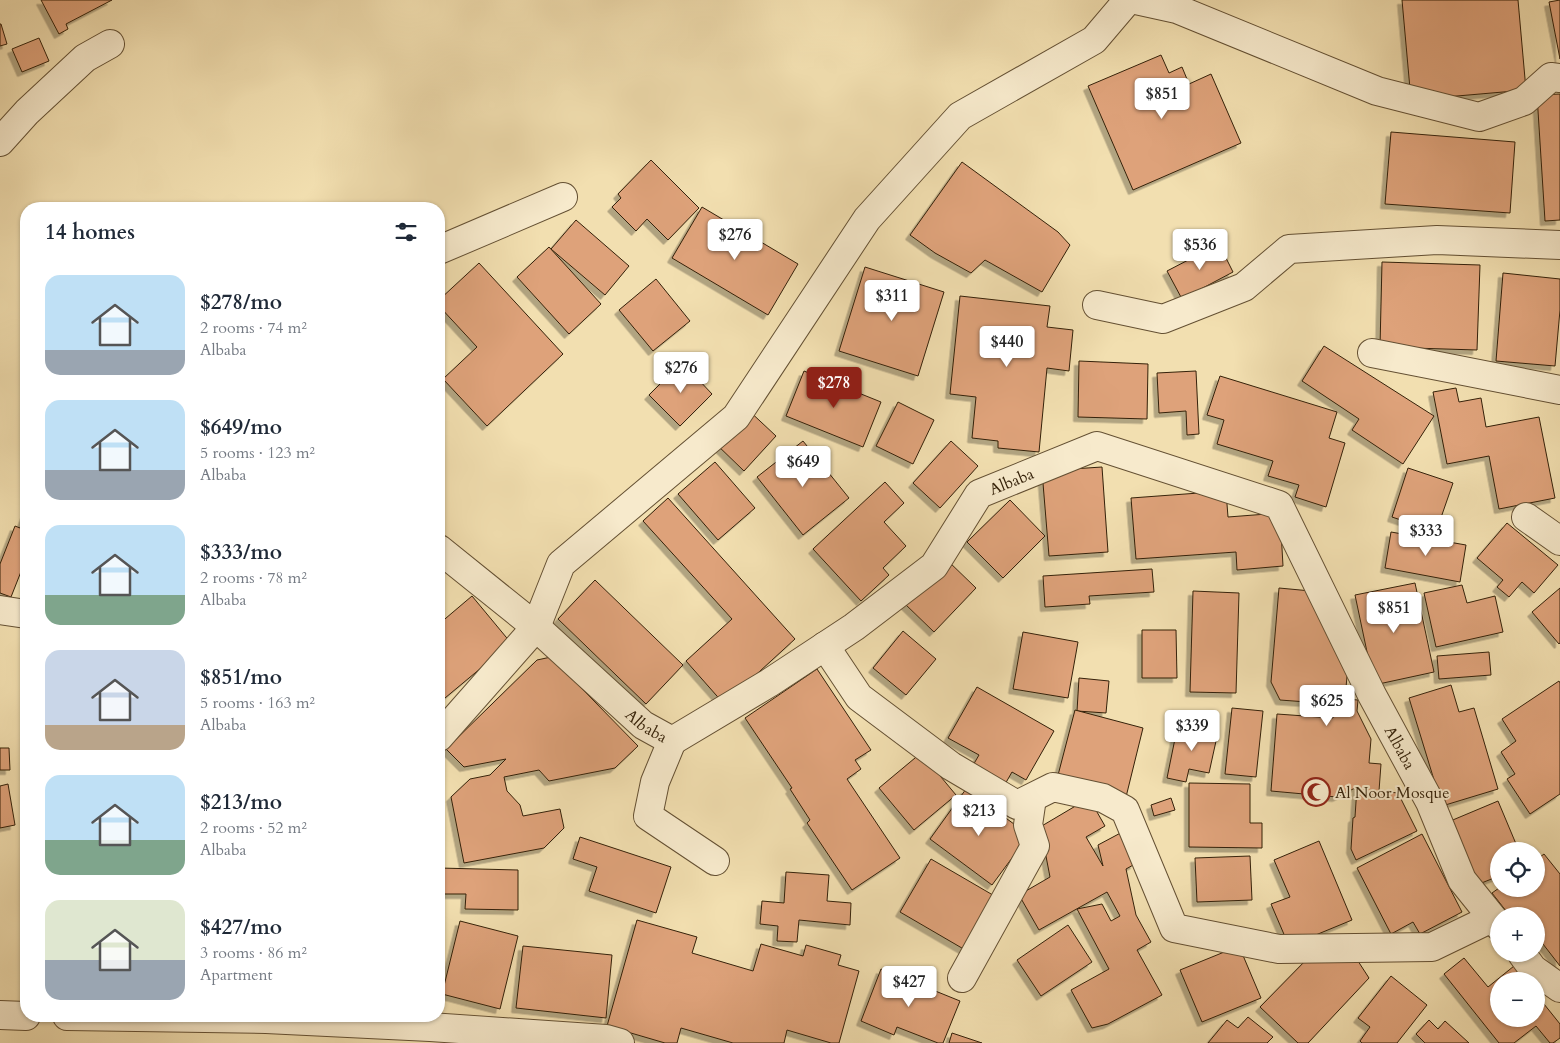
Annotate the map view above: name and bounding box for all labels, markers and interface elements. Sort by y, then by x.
pin: $851 [1132,78,1192,120]
text: $851 [1146,83,1178,105]
text: 14 homes [45,218,135,247]
icon: filters [392,218,420,246]
pin: $276 [705,218,765,261]
text: $276 [719,224,751,246]
pin: $536 [1170,228,1230,271]
text: $536 [1184,234,1216,256]
pin: $311 [862,280,922,322]
text: $311 [876,285,908,307]
text: $278/mo [200,288,282,317]
icon: home [85,295,145,355]
text: 2 rooms · 74 m² [200,317,307,339]
pin: $440 [977,326,1037,368]
text: $440 [991,331,1023,353]
text: Albaba [200,339,246,361]
pin: $276 [651,352,711,394]
text: $276 [665,357,697,379]
pin: $278 [804,366,864,409]
text: $278 [818,372,850,394]
text: $649/mo [200,413,282,442]
icon: home [85,420,145,480]
text: 5 rooms · 123 m² [200,442,315,464]
pin: $649 [773,446,833,488]
text: $649 [787,451,819,473]
street label: Albaba [986,463,1037,501]
text: Albaba [200,464,246,486]
pin: $333 [1396,514,1456,557]
text: $333 [1410,520,1442,542]
text: $333/mo [200,538,282,567]
icon: home [85,545,145,605]
text: 2 rooms · 78 m² [200,567,307,589]
text: Albaba [200,589,246,611]
pin: $851 [1364,592,1424,634]
text: $851 [1378,597,1410,619]
text: $851/mo [200,663,282,692]
icon: home [85,670,145,730]
pin: $625 [1297,684,1357,727]
text: $625 [1311,690,1343,712]
text: 5 rooms · 163 m² [200,692,315,714]
street label: Albaba [620,704,671,748]
pin: $339 [1162,710,1222,752]
text: Albaba [200,714,246,736]
text: $339 [1176,715,1208,737]
street label: Albaba [1379,722,1420,774]
mosque icon: Al Noor Mosque [1301,777,1331,807]
place label: Al Noor Mosque [1335,782,1450,804]
text: $213/mo [200,788,282,817]
pin: $213 [949,794,1009,837]
icon: home [85,795,145,855]
text: $213 [963,800,995,822]
text: 2 rooms · 52 m² [200,817,307,839]
text: Albaba [200,839,246,861]
map controls [1490,842,1545,1027]
button: locate [1490,842,1545,897]
button: + [1490,907,1545,962]
text: $427/mo [200,913,282,942]
icon: home [85,920,145,980]
text: 3 rooms · 86 m² [200,942,307,964]
text: Apartment [200,964,273,986]
pin: $427 [879,966,939,1008]
text: $427 [893,971,925,993]
button: − [1490,972,1545,1027]

